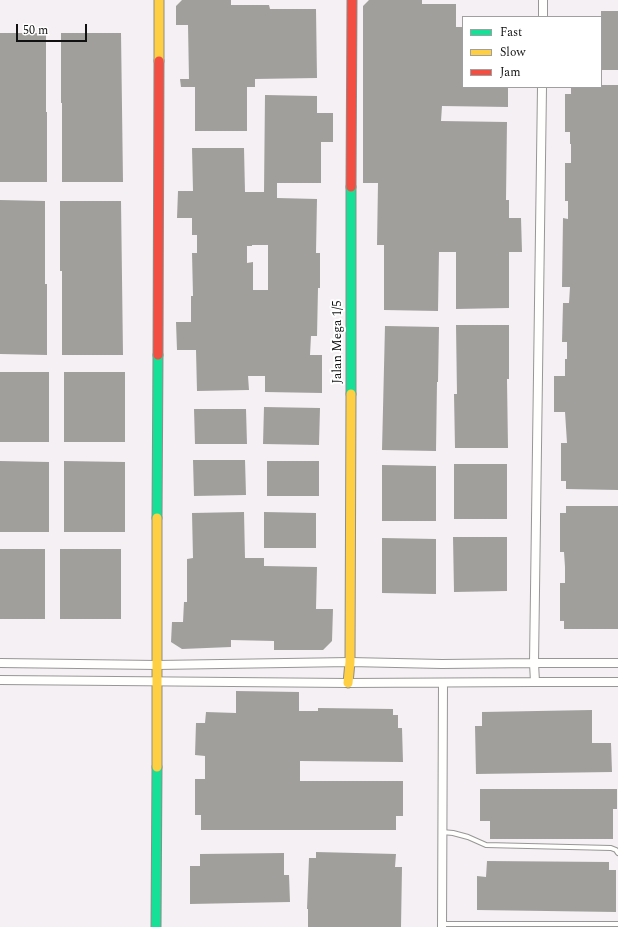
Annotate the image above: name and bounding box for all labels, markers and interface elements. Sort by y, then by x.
scale bar [18,16,89,42]
legend [462,16,602,88]
text: 50 m [23,21,48,40]
text: Fast [500,23,522,42]
text: Slow [500,43,525,62]
text: Jam [500,63,521,82]
street label: Jalan Mega 1/5 [330,300,346,384]

